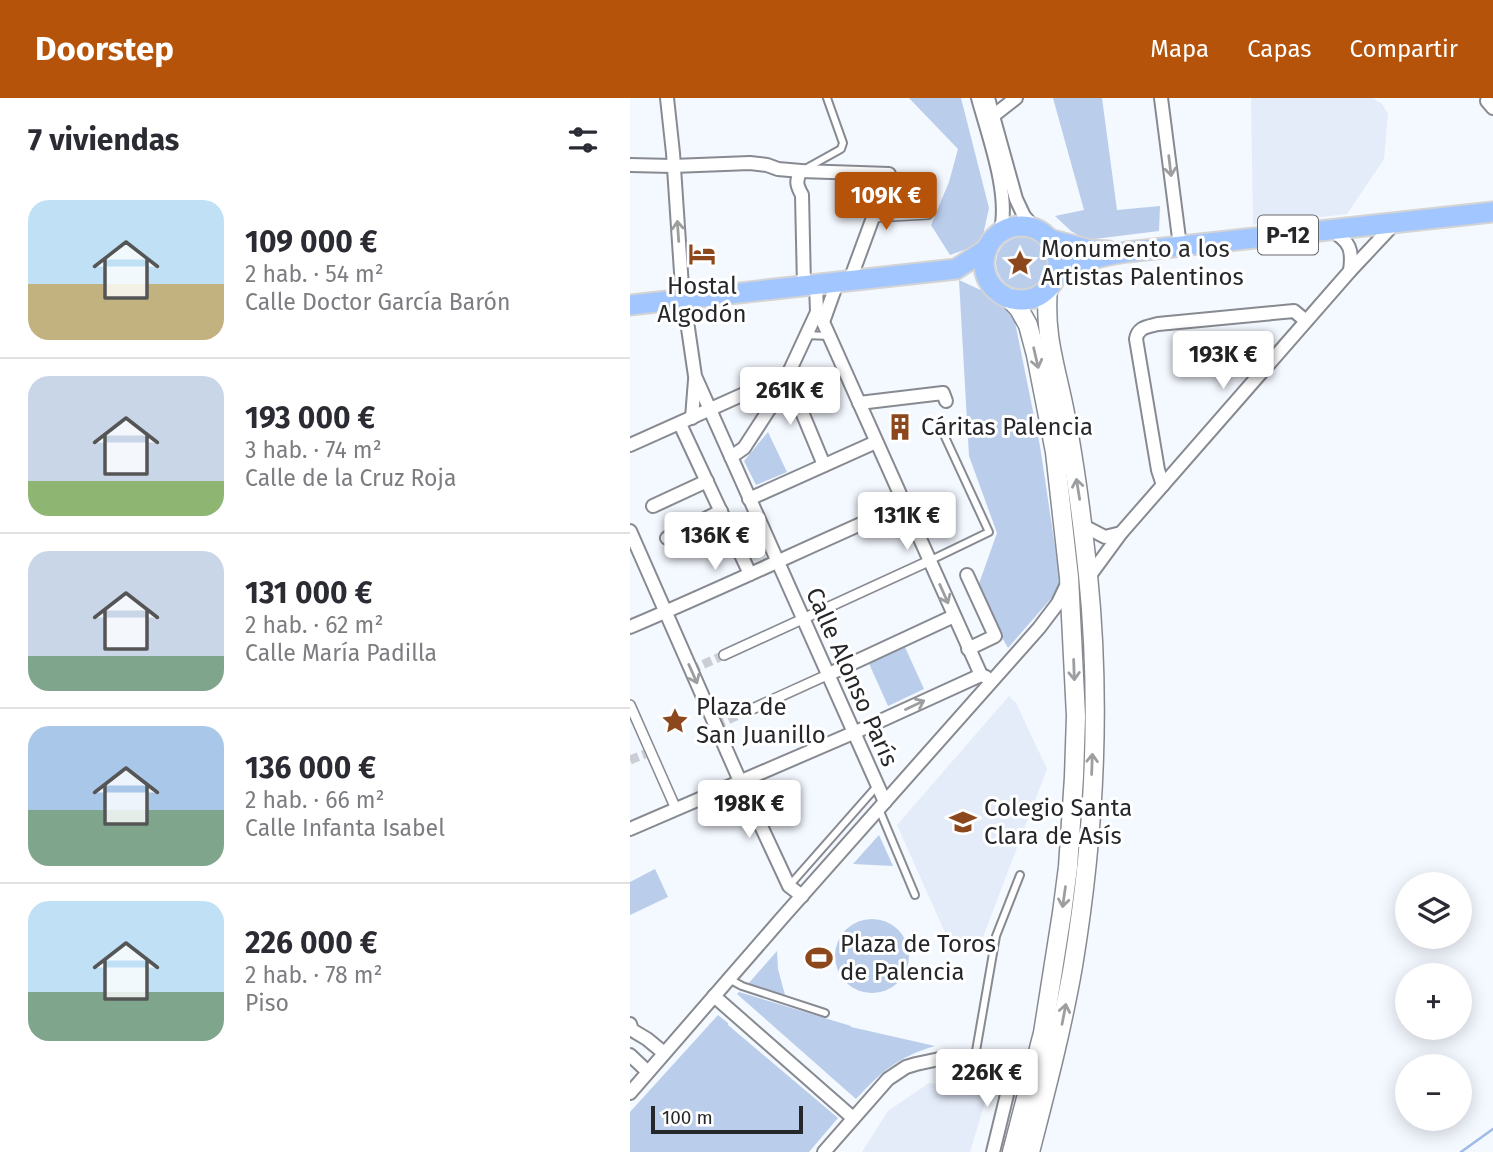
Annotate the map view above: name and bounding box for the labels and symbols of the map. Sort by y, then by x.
one-way arrow [1163,154,1176,177]
pin: 109K € [829,172,943,232]
road number: P-12 [1258,216,1318,254]
one-way arrow [671,220,684,243]
place label: Monumento a los Artistas Palentinos [1041,235,1244,291]
hotel icon: Hostal Algodón [687,239,717,269]
place icon: Monumento a los Artistas Palentinos [1005,248,1035,278]
place label: Hostal Algodón [657,272,747,328]
pin: 193K € [1166,331,1280,391]
one-way arrow [1030,346,1044,369]
pin: 261K € [733,368,847,427]
building icon: Cáritas Palencia [885,412,915,442]
place label: Cáritas Palencia [921,413,1093,441]
one-way arrow [1071,478,1084,500]
pin: 131K € [850,492,964,552]
pin: 136K € [658,512,772,572]
one-way arrow [938,582,951,604]
street label: Calle Alonso París [800,583,904,771]
one-way arrow [1068,658,1081,681]
one-way arrow [687,663,700,684]
place label: Plaza de San Juanillo [696,693,826,749]
one-way arrow [904,697,925,711]
place icon: Plaza de San Juanillo [660,706,690,736]
one-way arrow [1086,753,1099,776]
pin: 198K € [692,780,806,840]
place label: Colegio Santa Clara de Asís [984,794,1132,850]
school or university icon: Colegio Santa Clara de Asís [948,807,978,837]
one-way arrow [1057,885,1070,907]
place label: Plaza de Toros de Palencia [840,930,996,986]
sports icon: Plaza de Toros de Palencia [804,943,834,973]
one-way arrow [1057,1003,1071,1026]
pin: 226K € [930,1049,1044,1109]
scale bar [651,1103,803,1135]

